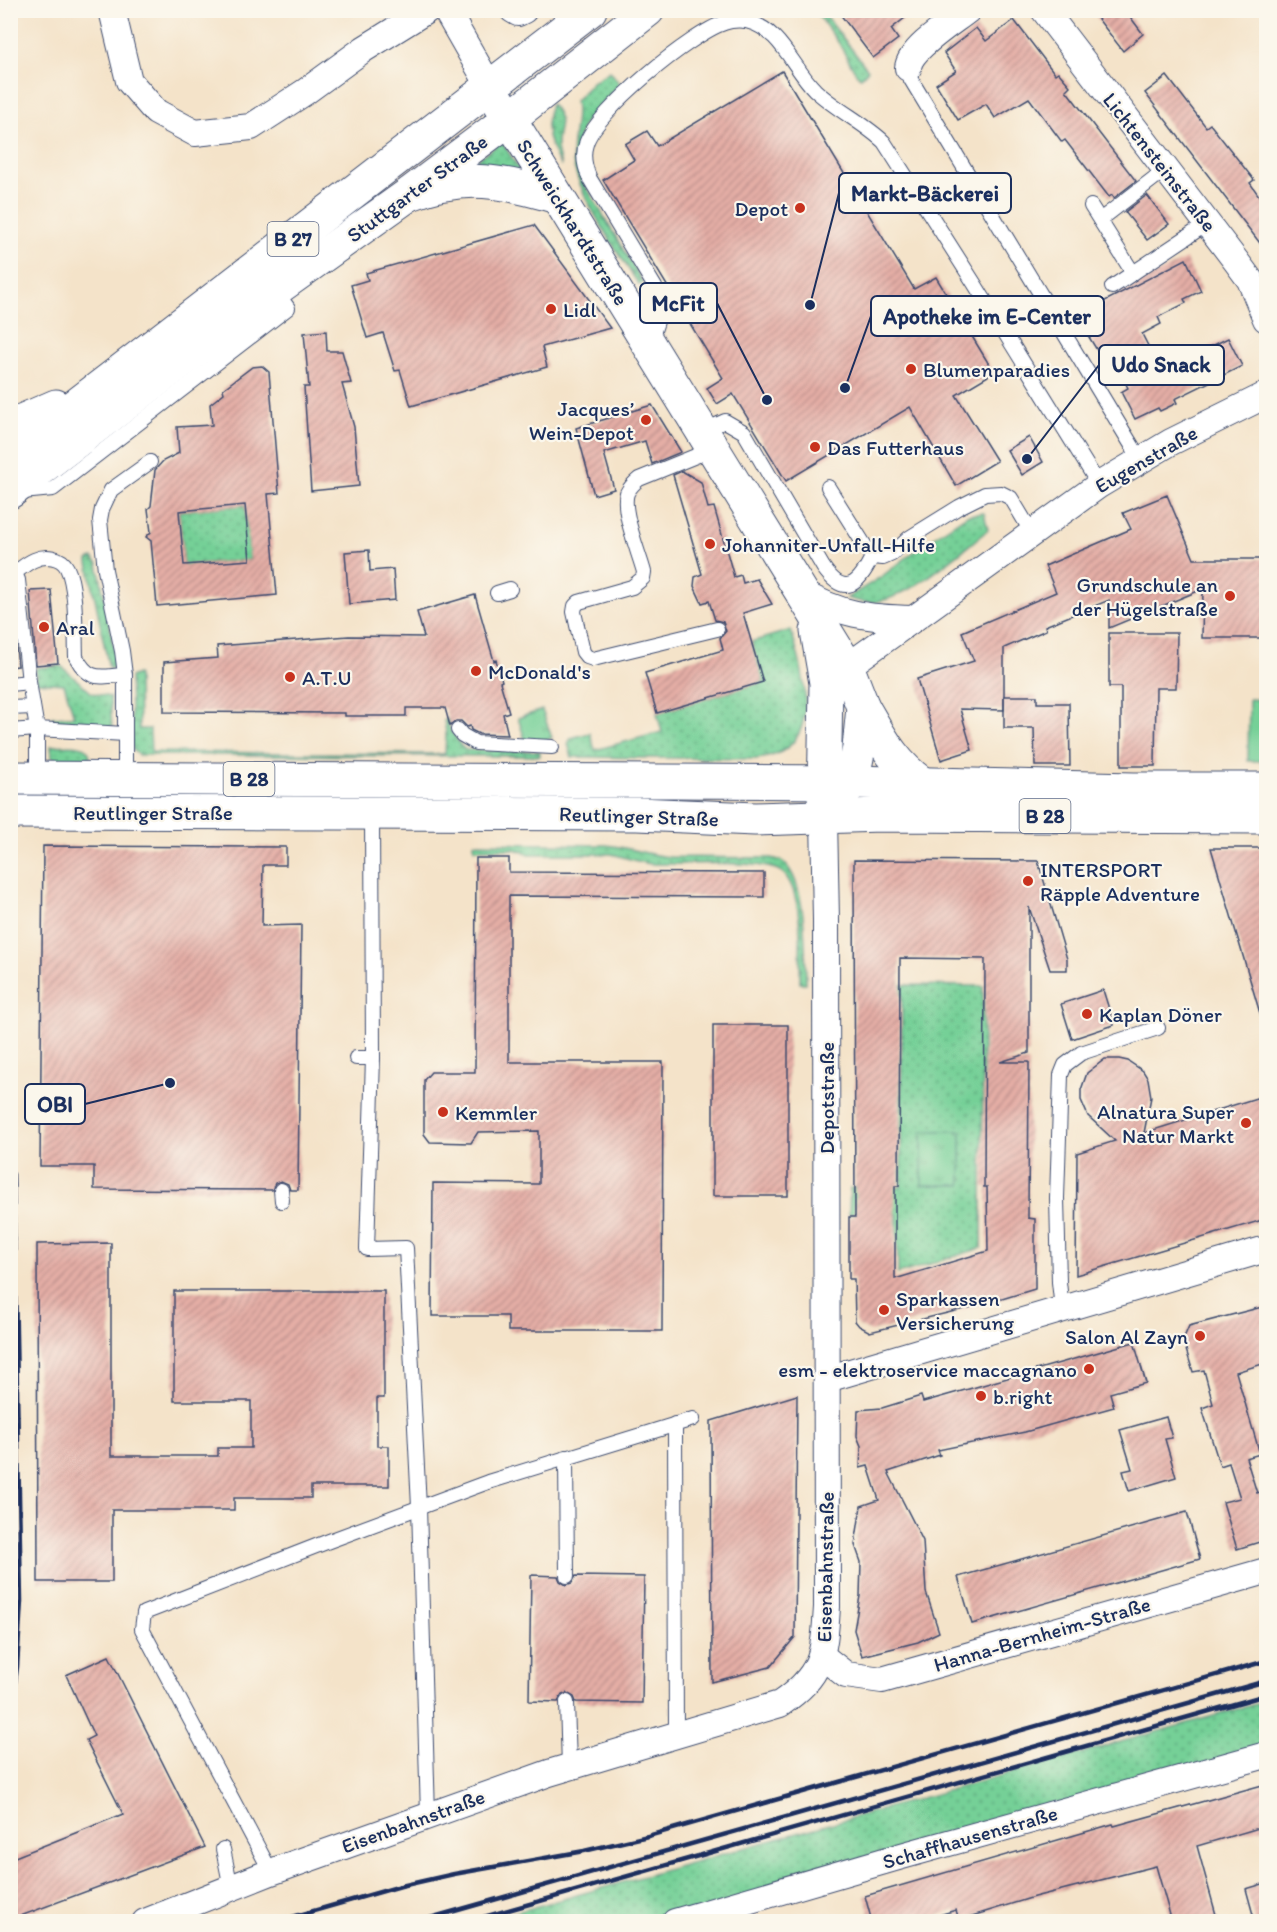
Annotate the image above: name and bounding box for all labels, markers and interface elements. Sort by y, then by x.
street label: Lichtensteinstraße [1098,87,1222,237]
street label: Stuttgarter Straße [342,128,492,248]
street label: Schweickhardtstraße [512,134,634,310]
callout: Markt-Bäckerei [839,173,1011,213]
text: Markt-Bäckerei [851,180,999,207]
place label: Depot [734,196,788,221]
marker: Depot [793,201,807,215]
road number: B 27 [268,222,318,256]
callout: McFit [640,283,717,323]
text: McFit [652,290,705,317]
callout: Apotheke im E-Center [871,296,1104,336]
place label: Lidl [563,297,597,322]
marker: Lidl [544,302,558,316]
text: Apotheke im E-Center [882,303,1092,330]
callout: Udo Snack [1099,345,1224,385]
text: Udo Snack [1111,351,1211,378]
place label: Blumenparadies [923,357,1070,382]
marker: Blumenparadies [904,362,918,376]
place label: Jacques’ Wein-Depot [529,396,634,445]
marker: Jacques’ Wein-Depot [639,413,653,427]
street label: Eugenstraße [1090,420,1202,498]
place label: Das Futterhaus [827,435,964,460]
marker: Das Futterhaus [808,440,822,454]
place label: Johanniter-Unfall-Hilfe [722,532,935,557]
marker: Johanniter-Unfall-Hilfe [703,537,717,551]
place label: Grundschule an der Hügelstraße [1072,572,1218,621]
marker: Grundschule an der Hügelstraße [1223,589,1237,603]
place label: Aral [56,615,95,640]
marker: Aral [37,620,51,634]
place label: McDonald's [488,659,591,684]
marker: McDonald's [469,664,483,678]
place label: A.T.U [302,665,351,690]
marker: A.T.U [283,670,297,684]
road number: B 28 [224,762,274,796]
road number: B 28 [1020,799,1070,833]
street label: Reutlinger Straße [73,800,233,825]
street label: Reutlinger Straße [559,801,719,831]
place label: INTERSPORT Räpple Adventure [1040,857,1200,906]
marker: INTERSPORT Räpple Adventure [1021,874,1035,888]
place label: Kaplan Döner [1099,1002,1222,1027]
marker: Kaplan Döner [1080,1007,1094,1021]
street label: Depotstraße [814,1042,839,1154]
callout: OBI [25,1084,85,1124]
text: OBI [37,1091,73,1118]
place label: Alnatura Super Natur Markt [1097,1099,1235,1148]
place label: Kemmler [455,1100,538,1125]
marker: Kemmler [436,1105,450,1119]
marker: Alnatura Super Natur Markt [1239,1116,1253,1130]
place label: Sparkassen Versicherung [896,1286,1014,1335]
marker: Sparkassen Versicherung [877,1303,891,1317]
place label: Salon Al Zayn [1065,1324,1188,1349]
marker: Salon Al Zayn [1193,1329,1207,1343]
place label: esm - elektroservice maccagnano [778,1357,1077,1382]
marker: esm - elektroservice maccagnano [1082,1362,1096,1376]
place label: b.right [993,1384,1052,1409]
marker: b.right [974,1389,988,1403]
street label: Eisenbahnstraße [811,1491,839,1643]
street label: Hanna-Bernheim-Straße [931,1591,1153,1677]
street label: Eisenbahnstraße [338,1783,488,1859]
street label: Schaffhausenstraße [880,1800,1060,1874]

